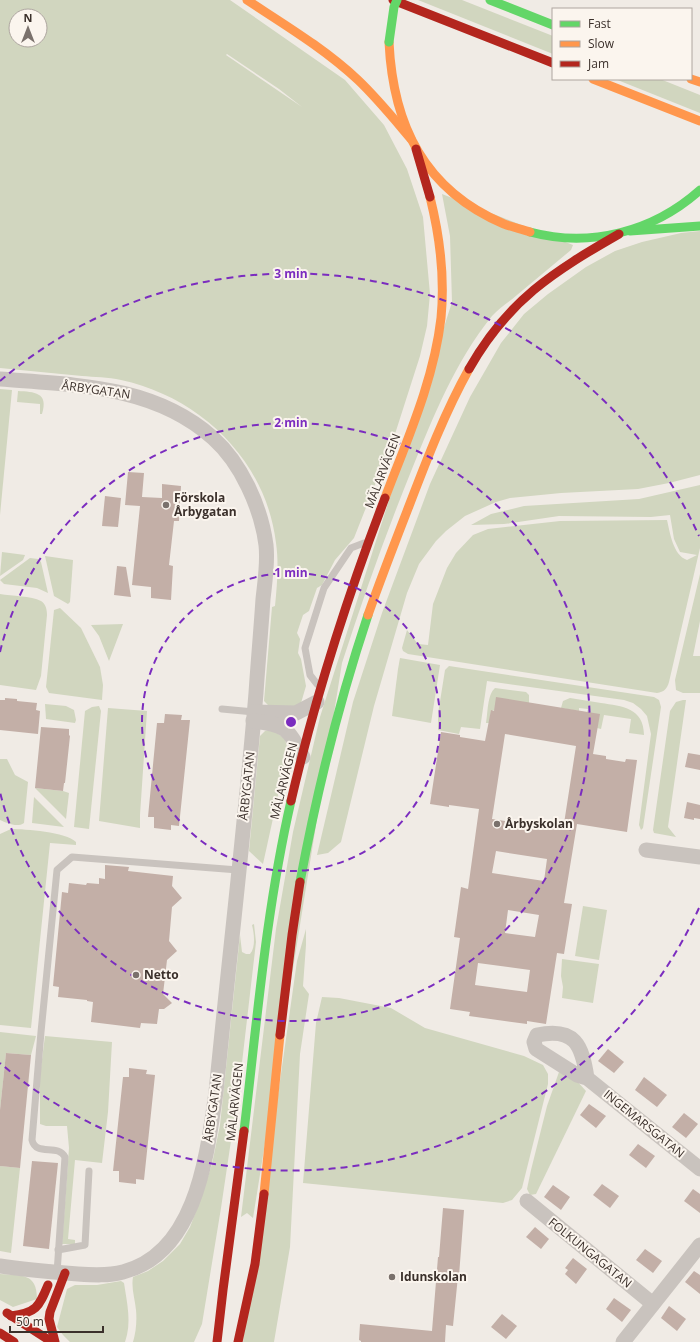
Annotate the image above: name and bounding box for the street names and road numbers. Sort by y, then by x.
street label: ÅRBYGATAN [61,376,131,403]
street label: MÄLARVÄGEN [360,431,405,511]
street label: MÄLARVÄGEN [266,741,301,821]
street label: ÅRBYGATAN [234,751,259,821]
street label: MÄLARVÄGEN [222,1062,247,1142]
street label: ÅRBYGATAN [199,1073,226,1143]
street label: INGEMARSGATAN [600,1086,688,1162]
street label: FOLKUNGAGATAN [545,1214,636,1292]

